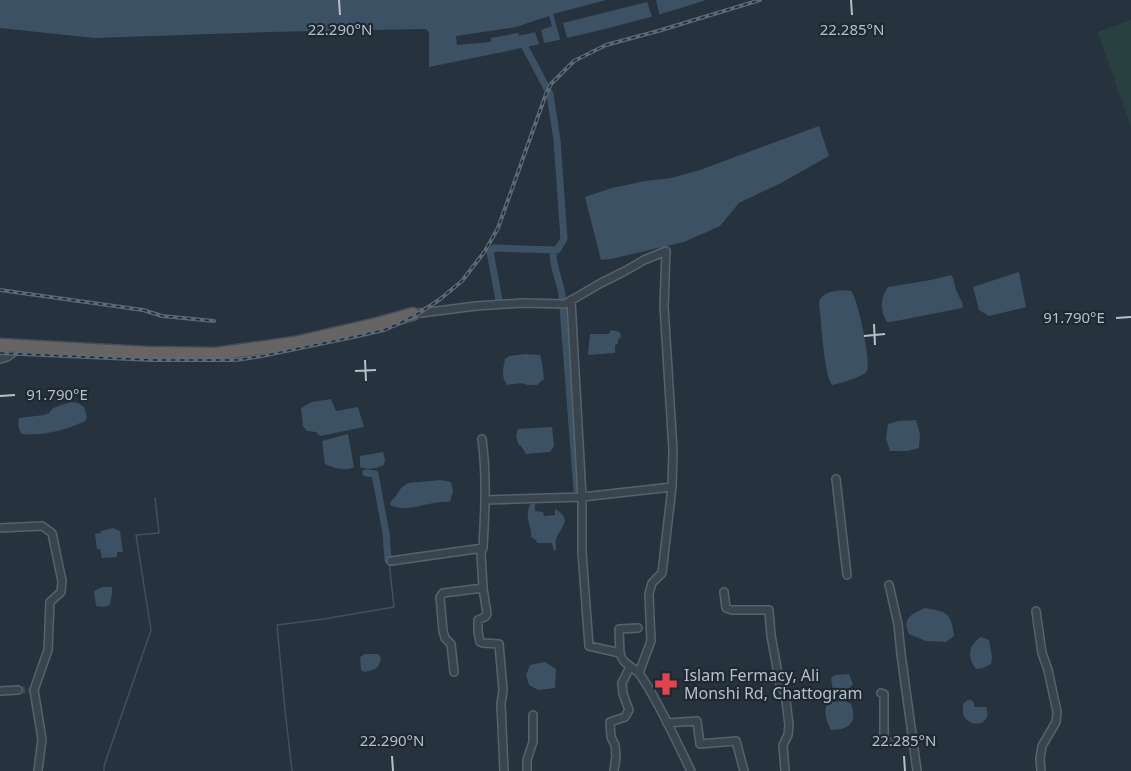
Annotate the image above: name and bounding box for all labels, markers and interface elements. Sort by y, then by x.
text: 22.290°N [308,19,372,39]
text: 22.285°N [820,19,884,39]
text: 91.790°E [1043,307,1105,327]
text: 91.790°E [26,384,88,404]
place label: Islam Fermacy, Ali Monshi Rd, Chattogram [684,664,862,704]
pharmacy icon: Islam Fermacy, Ali Monshi Rd, Chattogram [653,671,679,697]
text: 22.290°N [360,730,424,750]
text: 22.285°N [872,730,936,750]

